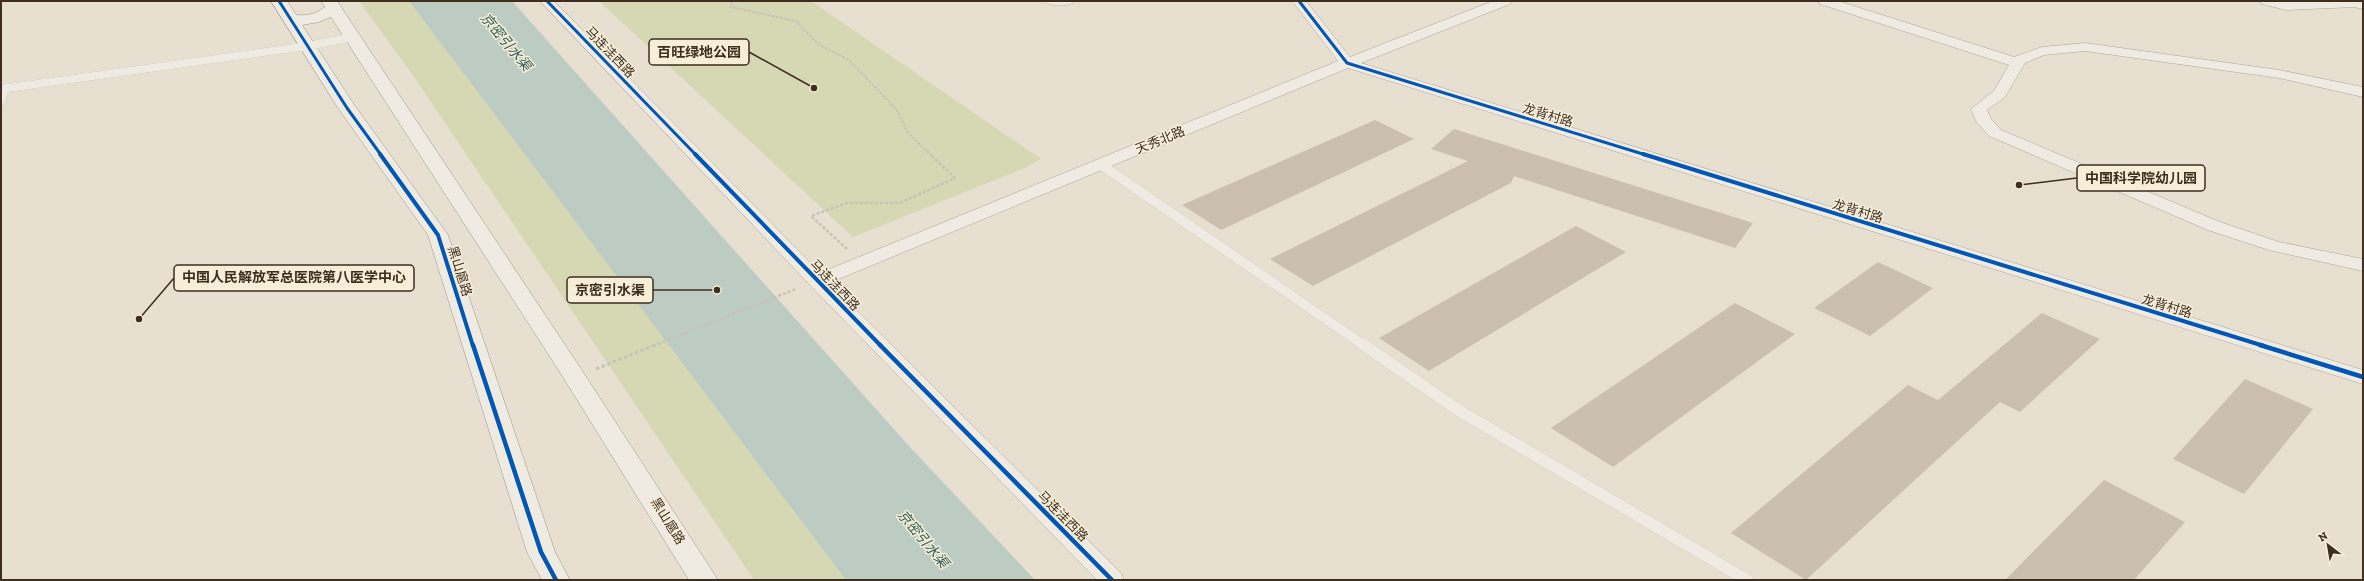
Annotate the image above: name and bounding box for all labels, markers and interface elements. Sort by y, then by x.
water label: 京密引水渠 [477,10,536,76]
street label: 马连洼西路 [582,23,638,81]
callout: 百旺绿地公园 [649,39,749,65]
text: 百旺绿地公园 [657,44,741,61]
street label: 龙背村路 [1521,100,1575,130]
street label: 天秀北路 [1133,123,1187,157]
callout: 中国科学院幼儿园 [2077,165,2205,191]
text: 中国科学院幼儿园 [2085,170,2197,187]
street label: 龙背村路 [1831,196,1885,226]
street label: 黑山扈路 [445,244,475,298]
street label: 马连洼西路 [807,256,863,314]
callout: 中国人民解放军总医院第八医学中心 [174,265,414,291]
text: 中国人民解放军总医院第八医学中心 [182,269,406,286]
callout: 京密引水渠 [567,277,653,303]
text: 京密引水渠 [575,282,645,299]
street label: 龙背村路 [2140,291,2194,321]
street label: 马连洼西路 [1035,488,1091,544]
street label: 黑山扈路 [648,495,688,547]
water label: 京密引水渠 [894,507,953,573]
north arrow [2308,525,2348,565]
text: N [2316,529,2331,545]

